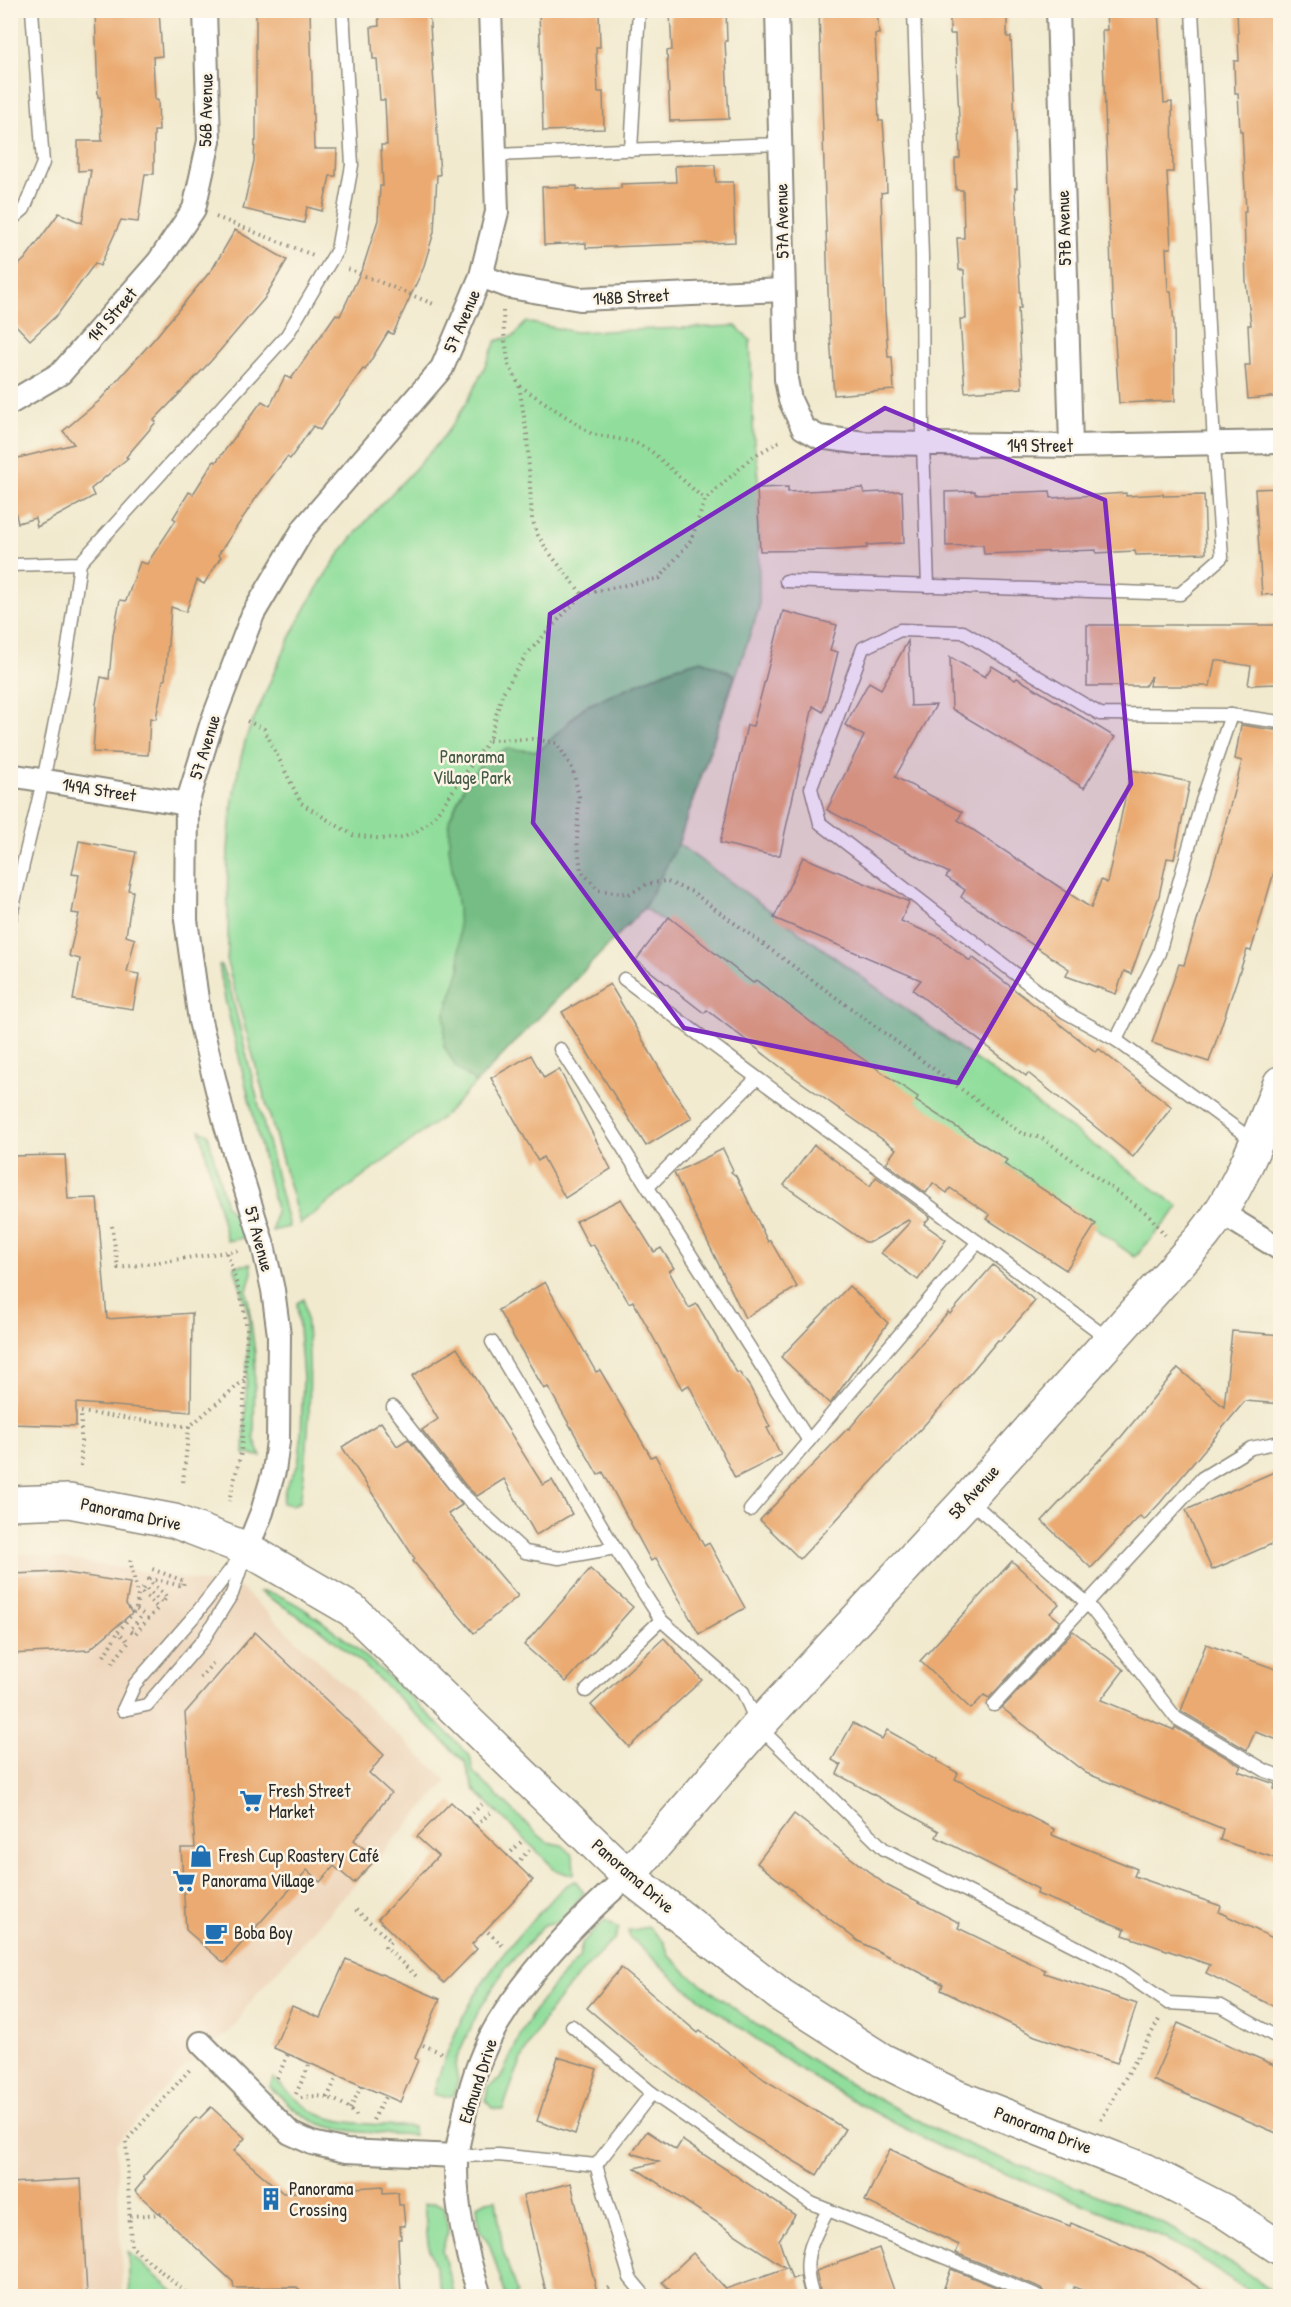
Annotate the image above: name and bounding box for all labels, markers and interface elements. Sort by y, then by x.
street label: 56B Avenue [192,73,219,147]
street label: 57A Avenue [768,183,795,259]
street label: 57B Avenue [1050,190,1077,266]
street label: 149 Street [81,281,143,348]
street label: 148B Street [592,282,671,311]
street label: 57 Avenue [437,285,486,356]
street label: 149 Street [1007,433,1074,458]
street label: 57 Avenue [183,711,226,782]
park label: Panorama Village Park [433,744,512,790]
street label: 149A Street [60,771,139,808]
street label: 57 Avenue [239,1204,280,1274]
street label: 58 Avenue [943,1459,1005,1524]
street label: Panorama Drive [78,1491,184,1536]
place label: Fresh Street Market [268,1778,351,1824]
supermarket icon: Fresh Street Market [238,1788,264,1814]
street label: Panorama Drive [586,1833,680,1919]
shop icon: Fresh Cup Roastery Café [188,1843,214,1869]
place label: Fresh Cup Roastery Café [218,1843,379,1868]
supermarket icon: Panorama Village [171,1868,197,1894]
place label: Panorama Village [202,1868,315,1893]
cafe icon: Boba Boy [203,1920,229,1946]
place label: Boba Boy [234,1920,293,1945]
street label: Edmund Drive [452,2035,503,2126]
street label: Panorama Drive [991,2100,1095,2160]
place label: Panorama Crossing [289,2176,353,2222]
building icon: Panorama Crossing [258,2186,284,2212]

